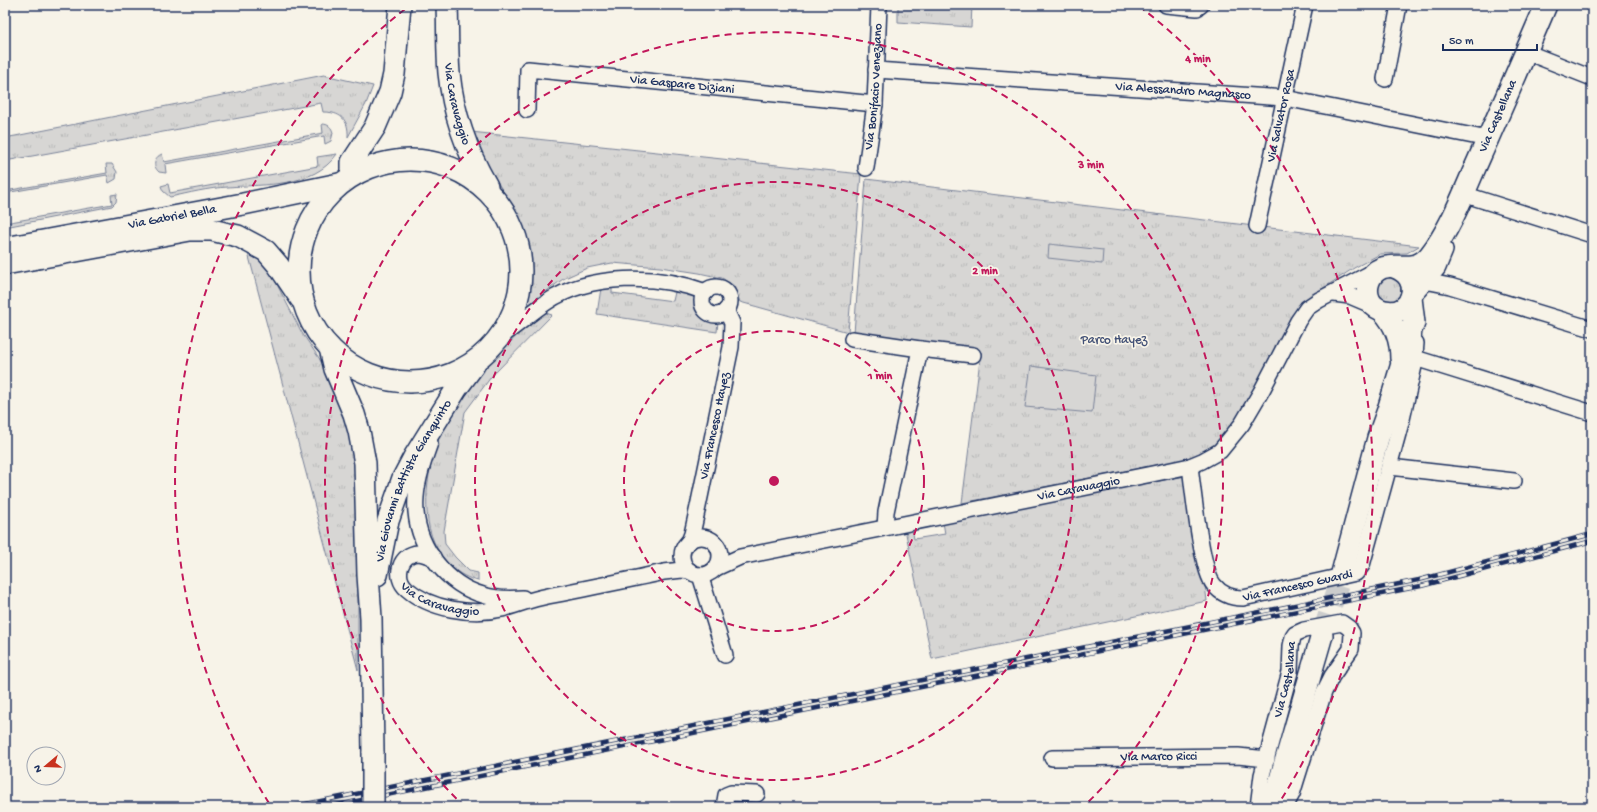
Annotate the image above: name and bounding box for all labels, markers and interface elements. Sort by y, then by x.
street label: Via Bonifacio Veneziano [861,23,886,152]
scale bar [1443,26,1537,52]
text: 50 m [1449,35,1474,49]
text: 4 min [1184,53,1211,67]
street label: Via Caravaggio [441,62,474,147]
street label: Via Salvator Rosa [1263,67,1299,164]
street label: Via Gaspare Diziani [628,72,735,97]
street label: Via Castellana [1475,77,1521,156]
street label: Via Alessandro Magnasco [1114,79,1252,103]
text: 3 min [1077,159,1104,173]
street label: Via Gabriel Bella [126,201,218,233]
text: 2 min [972,265,998,279]
park label: Parco Hayez [1080,333,1149,348]
street label: Via Francesco Hayez [696,370,733,482]
text: 1 min [867,370,893,384]
street label: Via Giovanni Battista Gianquinto [372,397,455,564]
street label: Via Caravaggio [1035,473,1122,505]
centre of rings [767,474,781,488]
street label: Via Francesco Guardi [1240,566,1354,606]
street label: Via Caravaggio [396,578,480,619]
street label: Via Castellana [1270,639,1300,720]
north arrow [26,746,66,786]
street label: Via Marco Ricci [1120,749,1198,765]
text: N [32,763,45,774]

